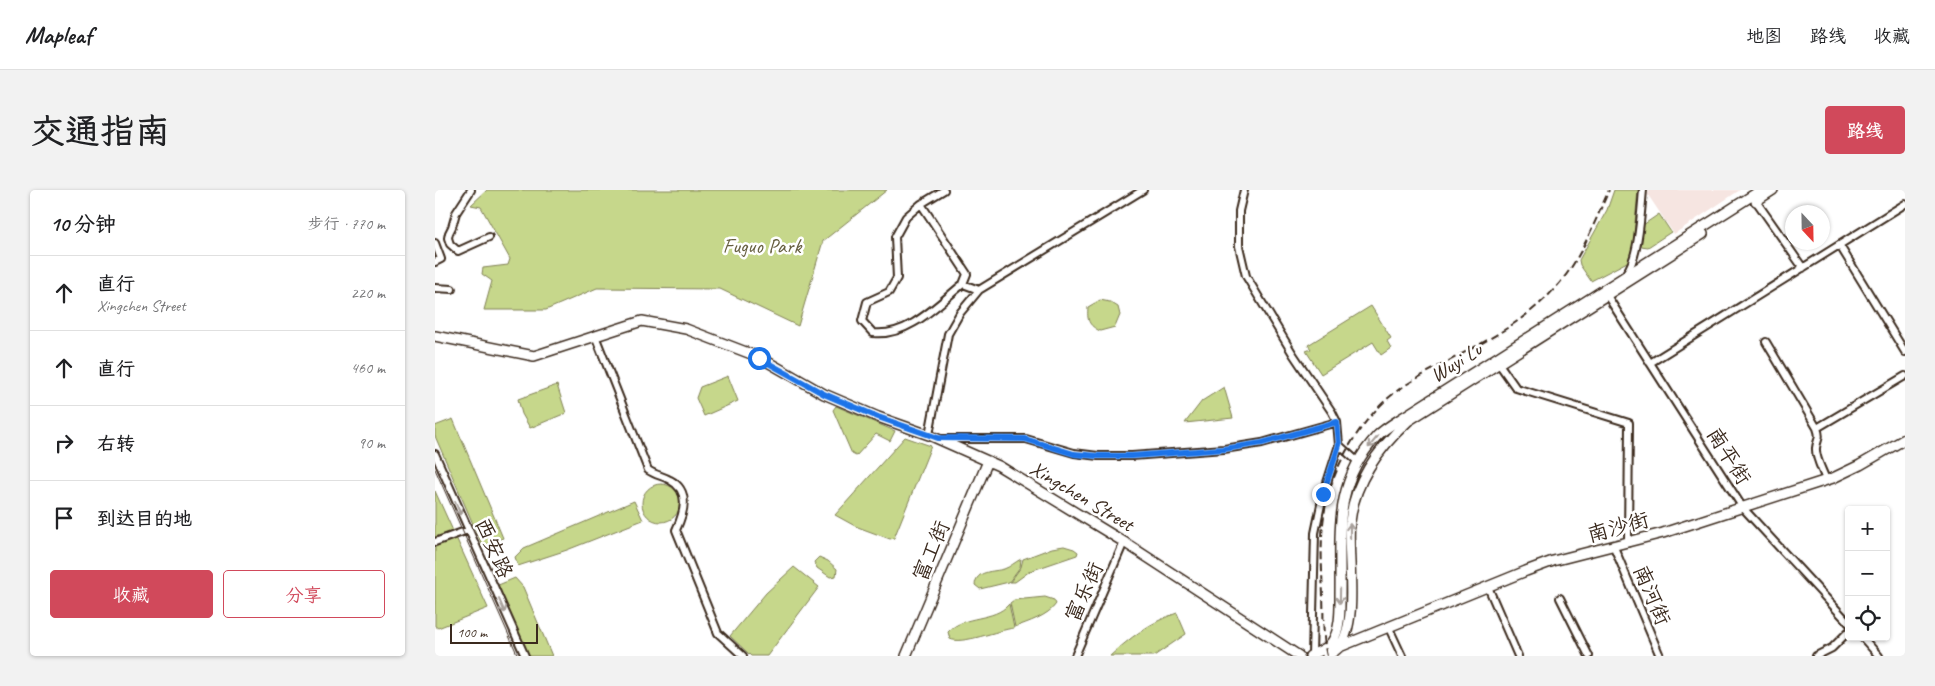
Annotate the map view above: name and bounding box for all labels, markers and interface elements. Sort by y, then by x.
text: Mapleaf [25,20,92,50]
text: 地图 [1746,25,1782,47]
text: 路线 [1810,25,1846,47]
text: 收藏 [1874,25,1910,47]
button: 路线 [1825,106,1905,154]
text: 交通指南 [30,109,170,154]
north arrow [1785,205,1830,250]
text: 10 分钟 [50,211,116,237]
text: 步行 · 770 m [308,214,385,234]
park label: Fuguo Park [723,233,802,259]
text: 直行 [97,272,135,296]
icon: ahead [50,279,78,307]
text: 220 m [351,283,385,303]
text: Xingchen Street [97,296,186,316]
street label: Wuyi Lu [1425,336,1488,388]
route start [748,347,771,370]
icon: ahead [50,354,78,382]
text: 直行 [97,357,135,381]
text: 460 m [351,358,385,378]
street label: 南平街 [1701,422,1757,490]
icon: right [50,429,78,457]
text: 右转 [97,432,135,456]
text: 90 m [358,433,385,453]
one-way arrow [1367,435,1379,448]
street label: Xingchen Street [1025,455,1140,538]
route end [1312,483,1335,506]
one-way arrow [454,500,464,515]
icon: arrive [50,504,78,532]
street label: 南沙街 [1584,506,1652,548]
map controls [1845,506,1890,641]
button: + [1845,506,1890,551]
text: 到达目的地 [97,507,192,531]
street label: 西安路 [469,514,519,582]
street label: 富工街 [907,517,955,585]
one-way arrow [1345,523,1355,540]
button: − [1845,551,1890,596]
street label: 富乐街 [1059,558,1109,626]
street label: 南河街 [1628,561,1676,629]
button: 收藏 [50,570,213,618]
button: 分享 [223,570,385,618]
one-way arrow [1336,588,1345,604]
button: locate [1845,596,1890,641]
one-way arrow [498,598,508,613]
scale bar [450,621,537,644]
text: 100 m [457,624,487,641]

